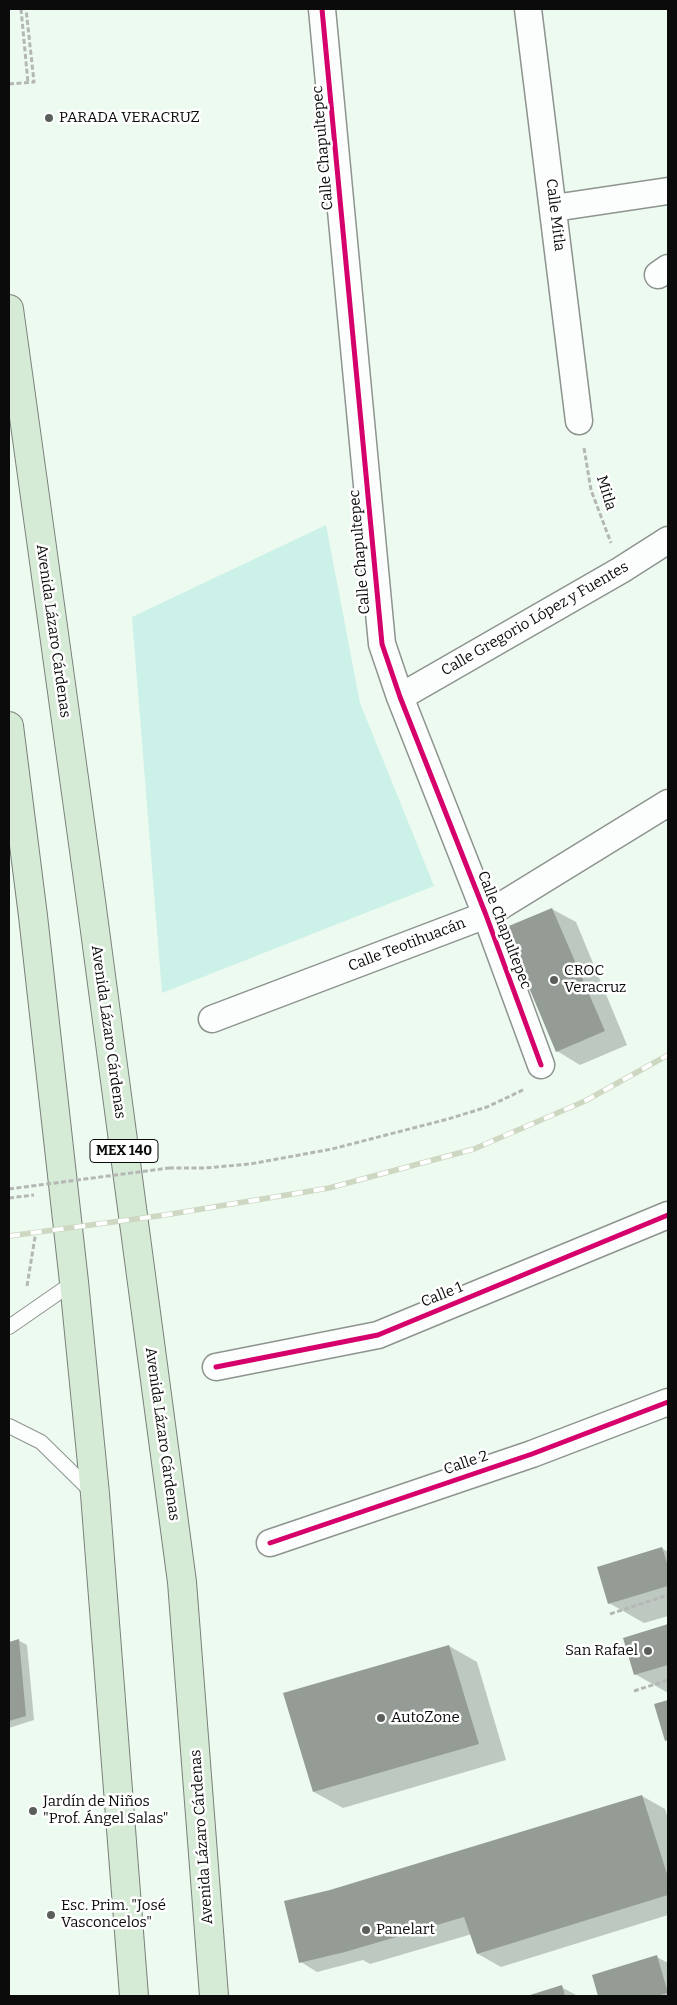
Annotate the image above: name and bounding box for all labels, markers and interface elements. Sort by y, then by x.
street label: Calle Chapultepec [309,85,337,211]
place label: PARADA VERACRUZ [59,109,200,127]
marker: PARADA VERACRUZ [43,112,55,124]
street label: Calle Mitla [542,178,568,252]
street label: Mitla [592,473,620,513]
street label: Calle Chapultepec [346,489,374,615]
street label: Avenida Lázaro Cárdenas [32,543,74,719]
street label: Calle Gregorio López y Fuentes [438,558,632,680]
street label: Calle Chapultepec [473,868,535,992]
street label: Calle Teotihuacán [346,914,468,976]
street label: Avenida Lázaro Cárdenas [87,944,129,1120]
place label: CROC Veracruz [564,962,626,997]
marker: CROC Veracruz [548,974,560,986]
road number: MEX 140 [90,1140,158,1162]
street label: Calle 1 [418,1279,466,1311]
street label: Avenida Lázaro Cárdenas [141,1346,183,1522]
street label: Calle 2 [442,1447,490,1479]
place label: San Rafael [565,1642,638,1660]
marker: San Rafael [642,1645,654,1657]
place label: AutoZone [391,1709,460,1727]
marker: AutoZone [375,1712,387,1724]
street label: Avenida Lázaro Cárdenas [187,1749,217,1925]
place label: Jardín de Niños "Prof. Ángel Salas" [43,1793,168,1828]
marker: Jardín de Niños "Prof. Ángel Salas" [27,1805,39,1817]
place label: Esc. Prim. "José Vasconcelos" [61,1897,166,1932]
marker: Esc. Prim. "José Vasconcelos" [45,1909,57,1921]
place label: Panelart [376,1921,435,1939]
marker: Panelart [360,1924,372,1936]

